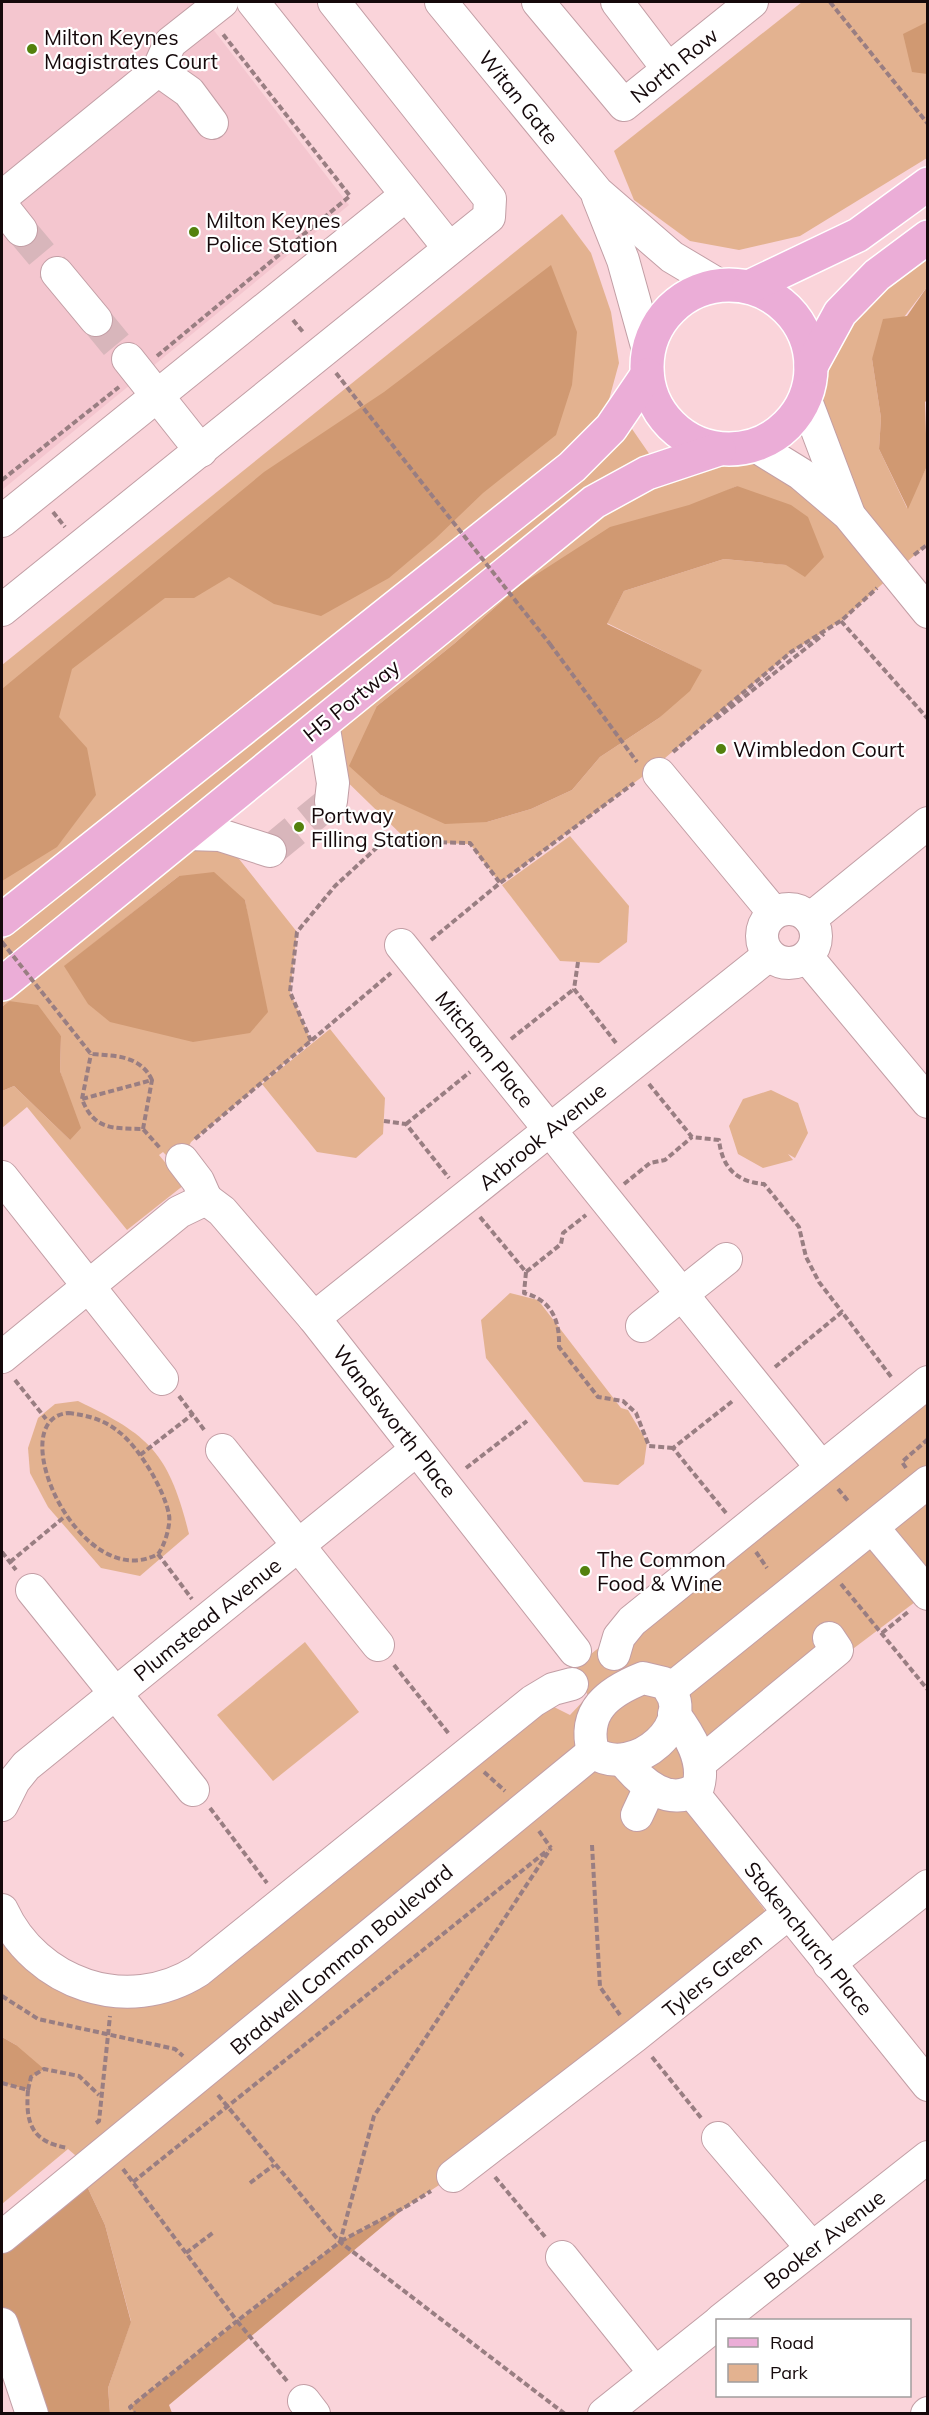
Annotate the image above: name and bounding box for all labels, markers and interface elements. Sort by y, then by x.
street label: North Row [625,22,723,108]
place label: Milton Keynes Magistrates Court [44,24,218,74]
marker: Milton Keynes Magistrates Court [25,42,39,56]
street label: Witan Gate [473,45,565,149]
place label: Milton Keynes Police Station [206,207,341,257]
marker: Milton Keynes Police Station [187,225,201,239]
street label: H5 Portway [297,653,405,747]
place label: Wimbledon Court [733,736,904,762]
marker: Wimbledon Court [714,742,728,756]
place label: Portway Filling Station [311,802,443,852]
marker: Portway Filling Station [292,820,306,834]
street label: Mitcham Place [430,986,540,1112]
street label: Arbrook Avenue [473,1077,611,1195]
street label: Wandsworth Place [327,1340,463,1502]
place label: The Common Food & Wine [597,1546,726,1596]
street label: Plumstead Avenue [128,1552,286,1686]
marker: The Common Food & Wine [578,1564,592,1578]
street label: Stokenchurch Place [739,1856,879,2020]
street label: Bradwell Common Boulevard [224,1858,458,2060]
street label: Tylers Green [657,1927,767,2023]
street label: Booker Avenue [758,2184,890,2294]
legend [716,2319,911,2397]
text: Road [770,2331,814,2354]
text: Park [770,2361,809,2384]

